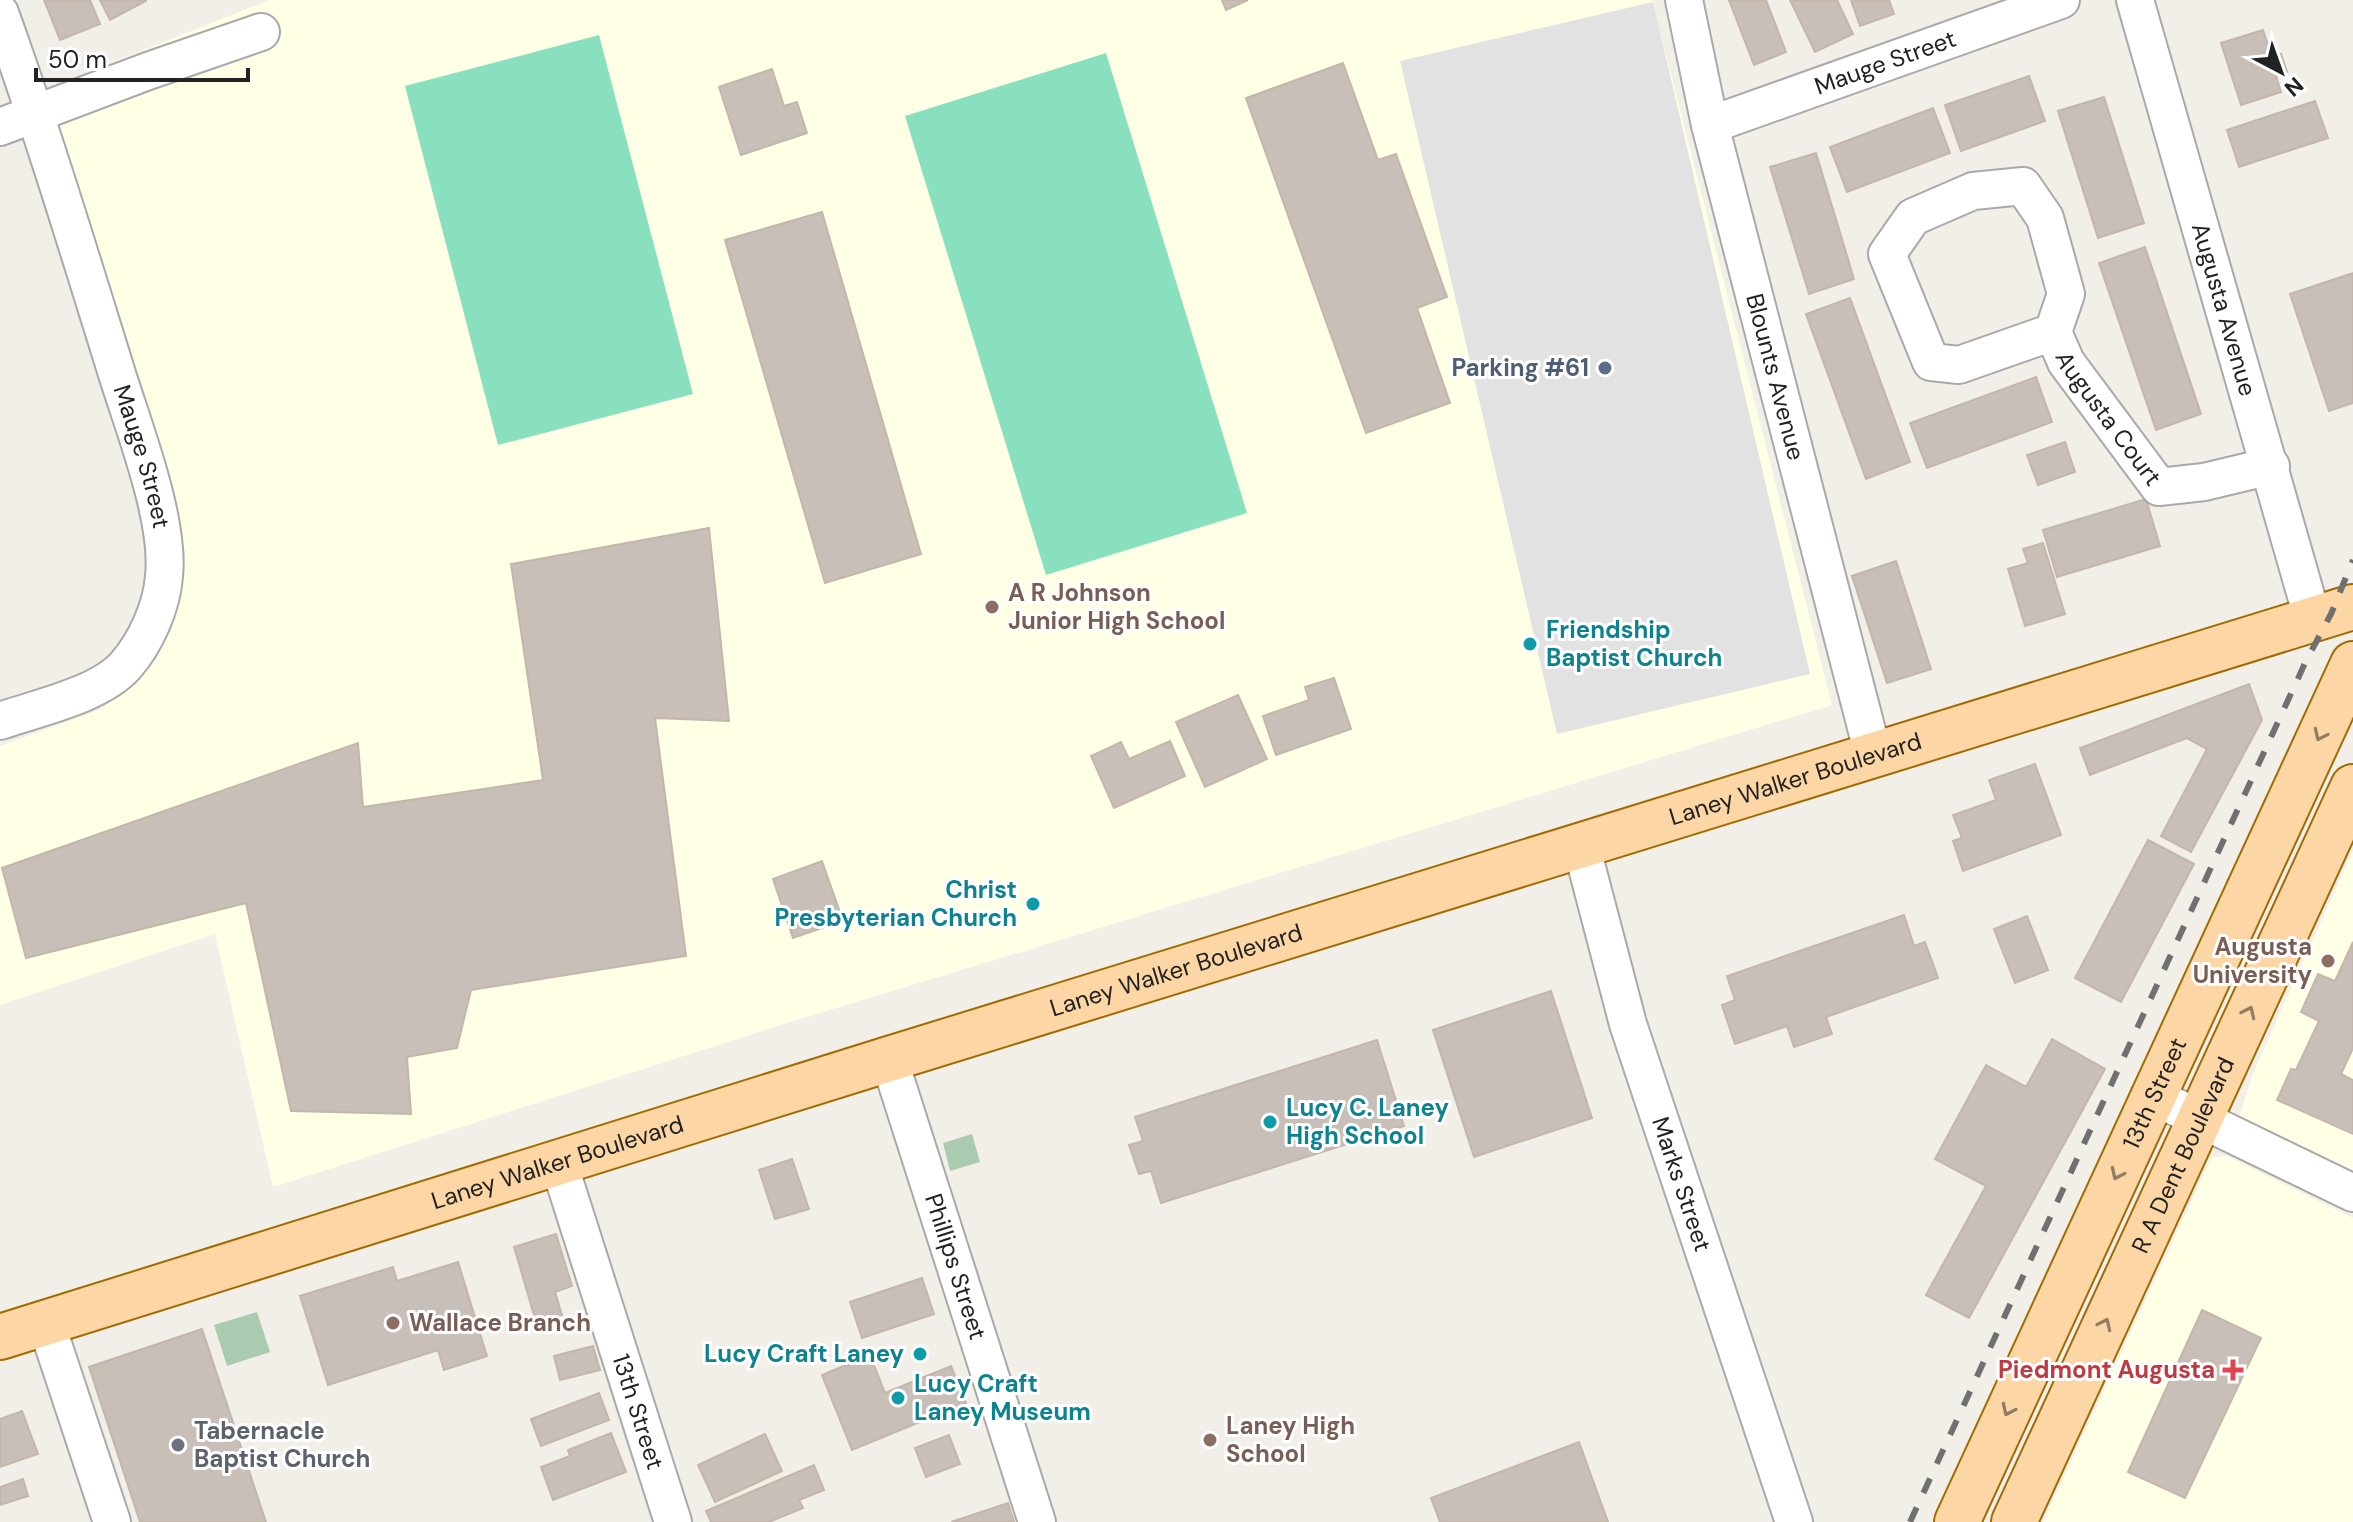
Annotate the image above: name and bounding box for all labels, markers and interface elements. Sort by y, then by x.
street label: Mauge Street [1810,23,1960,102]
scale bar [36,32,248,82]
north arrow [2241,32,2321,112]
text: 50 m [48,44,107,75]
text: N [2278,71,2309,103]
street label: Augusta Avenue [2185,219,2264,399]
street label: Blounts Avenue [1739,290,1812,464]
street label: Augusta Court [2048,346,2169,492]
place label: Parking #61 [1451,352,1589,383]
marker: Parking #61 [1596,359,1614,377]
street label: Mauge Street [107,381,177,531]
place label: A R Johnson Junior High School [1008,577,1225,636]
marker: A R Johnson Junior High School [983,598,1001,616]
place label: Friendship Baptist Church [1546,614,1722,673]
marker: Friendship Baptist Church [1521,635,1539,653]
street label: Laney Walker Boulevard [1665,725,1925,832]
one-way arrow [2314,727,2330,741]
place label: Christ Presbyterian Church [775,874,1017,933]
marker: Christ Presbyterian Church [1024,895,1042,913]
street label: Laney Walker Boulevard [1046,916,1306,1023]
place label: Augusta University [2193,931,2312,990]
marker: Augusta University [2319,952,2337,970]
one-way arrow [2239,1005,2255,1020]
street label: 13th Street [2115,1033,2193,1154]
street label: R A Dent Boulevard [2124,1052,2241,1258]
place label: Lucy C. Laney High School [1286,1092,1449,1151]
street label: Laney Walker Boulevard [427,1108,687,1216]
marker: Lucy C. Laney High School [1261,1113,1279,1131]
street label: Marks Street [1645,1113,1719,1255]
one-way arrow [2111,1166,2127,1181]
street label: Phillips Street [918,1190,994,1343]
place label: Wallace Branch [409,1307,591,1338]
marker: Wallace Branch [384,1314,402,1332]
one-way arrow [2095,1318,2111,1332]
place label: Lucy Craft Laney [704,1338,904,1369]
marker: Lucy Craft Laney [911,1345,929,1363]
street label: 13th Street [605,1350,671,1473]
place label: Piedmont Augusta [1998,1354,2215,1385]
marker: Piedmont Augusta [2222,1359,2244,1381]
place label: Lucy Craft Laney Museum [914,1368,1091,1427]
marker: Lucy Craft Laney Museum [889,1389,907,1407]
one-way arrow [2002,1402,2018,1417]
place label: Laney High School [1226,1410,1355,1469]
place label: Tabernacle Baptist Church [194,1415,370,1474]
marker: Laney High School [1201,1431,1219,1449]
marker: Tabernacle Baptist Church [169,1436,187,1454]

